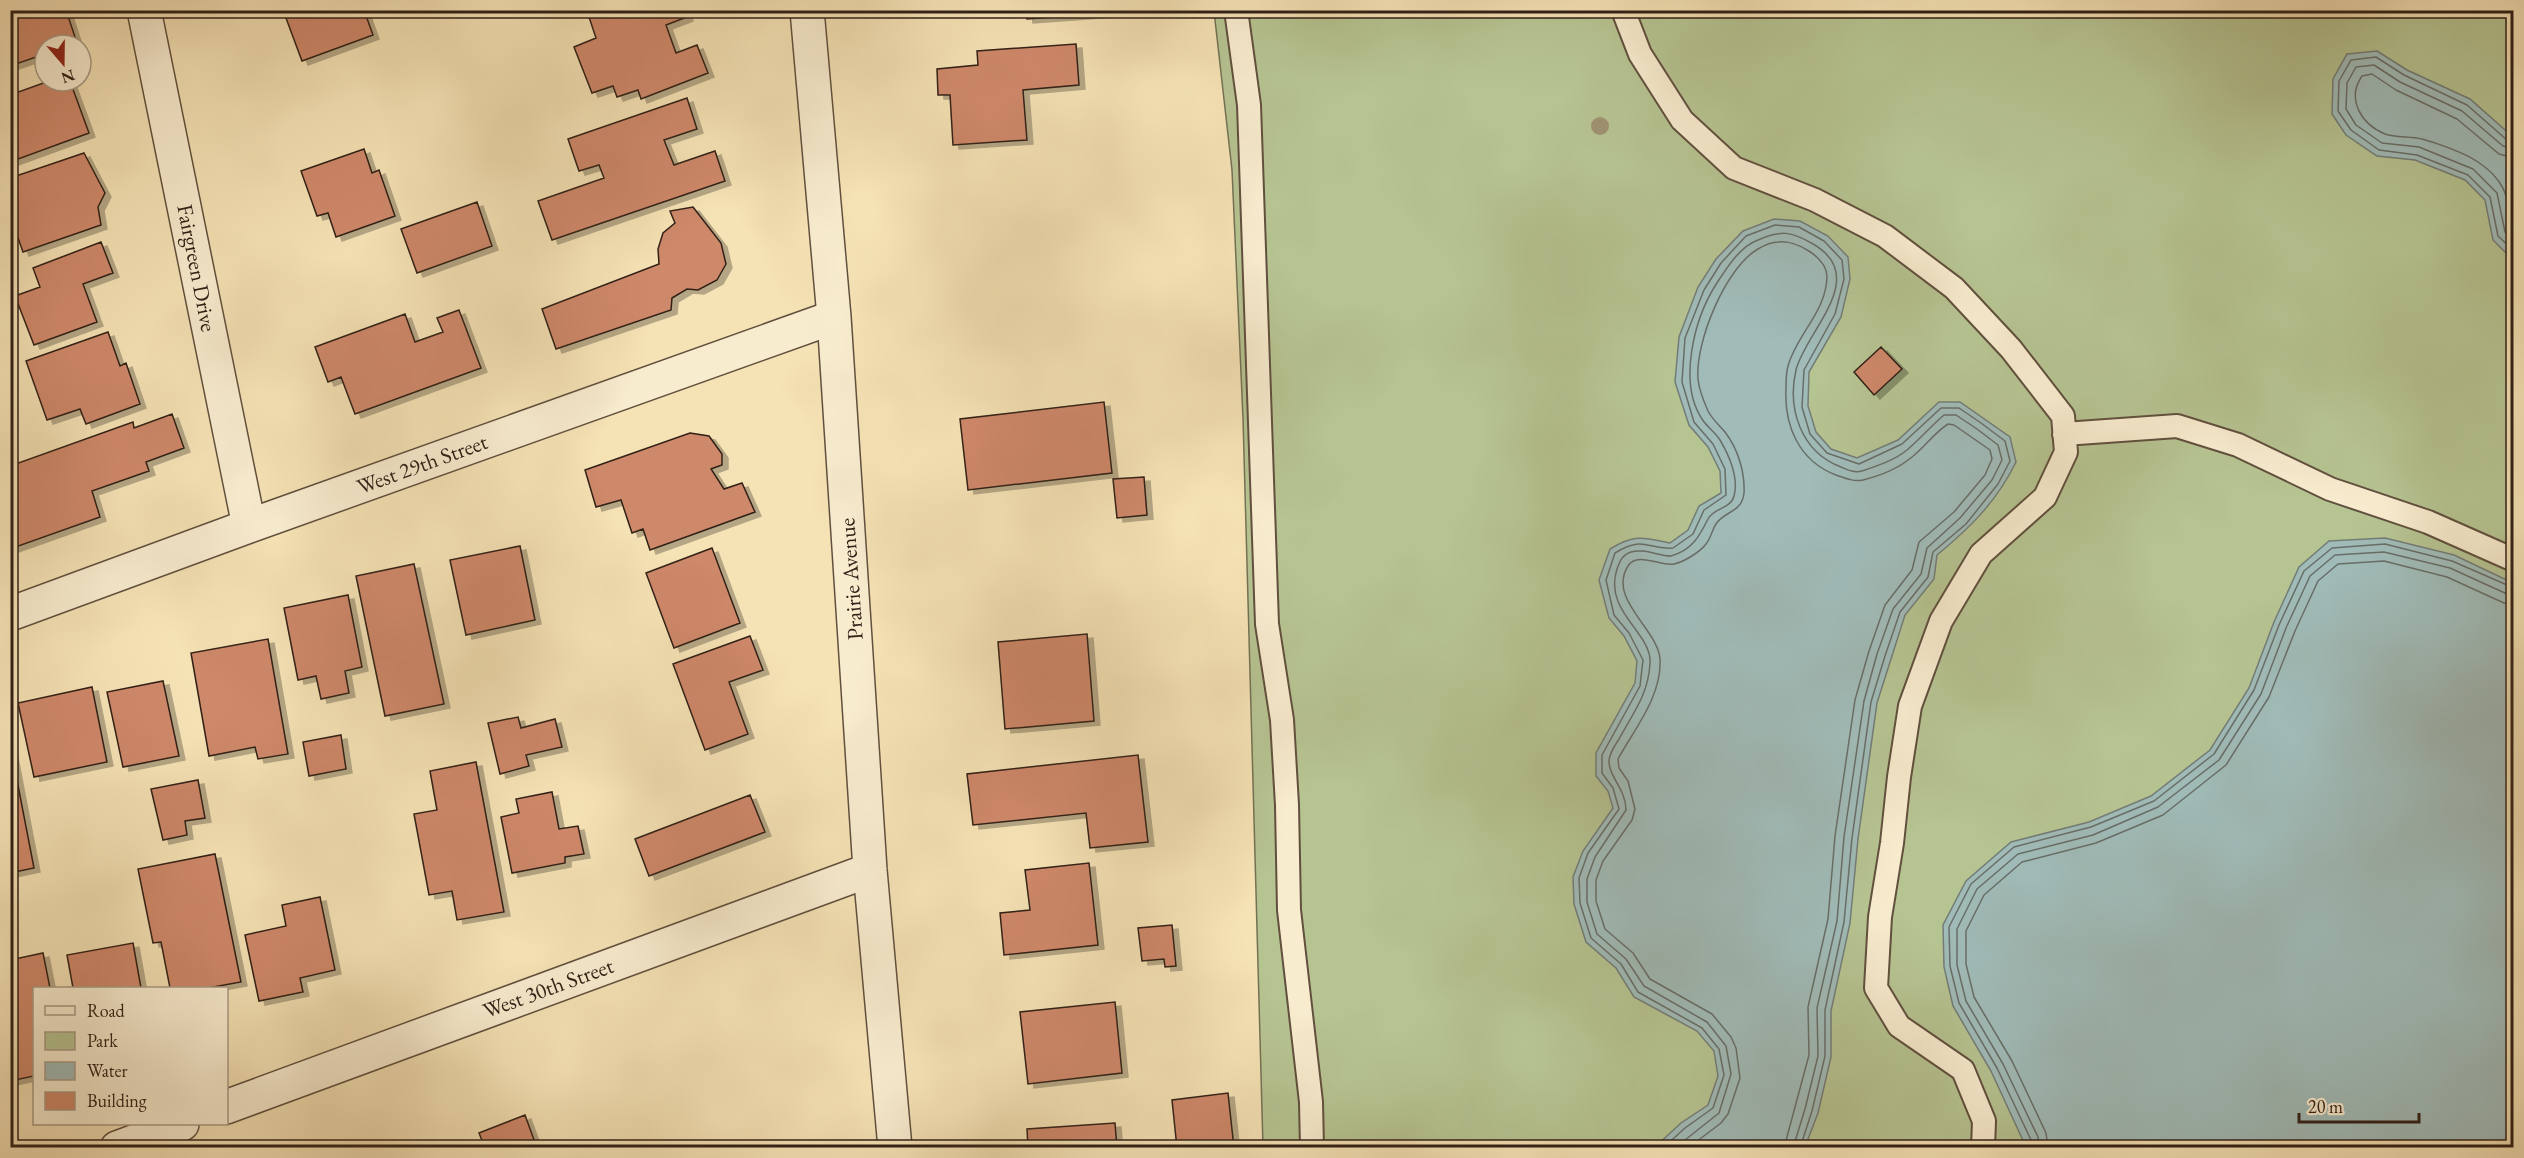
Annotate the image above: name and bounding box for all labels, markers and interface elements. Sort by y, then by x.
north arrow [33,33,93,93]
text: N [58,65,78,89]
street label: Fairgreen Drive [170,202,224,334]
street label: West 29th Street [353,427,491,501]
street label: Prairie Avenue [832,516,870,641]
street label: West 30th Street [479,951,617,1025]
legend [33,987,228,1125]
text: Road [87,999,126,1022]
text: Park [87,1029,118,1052]
text: Water [87,1059,128,1082]
scale bar [2299,1086,2419,1124]
text: Building [87,1089,147,1112]
text: 20 m [2308,1095,2343,1118]

